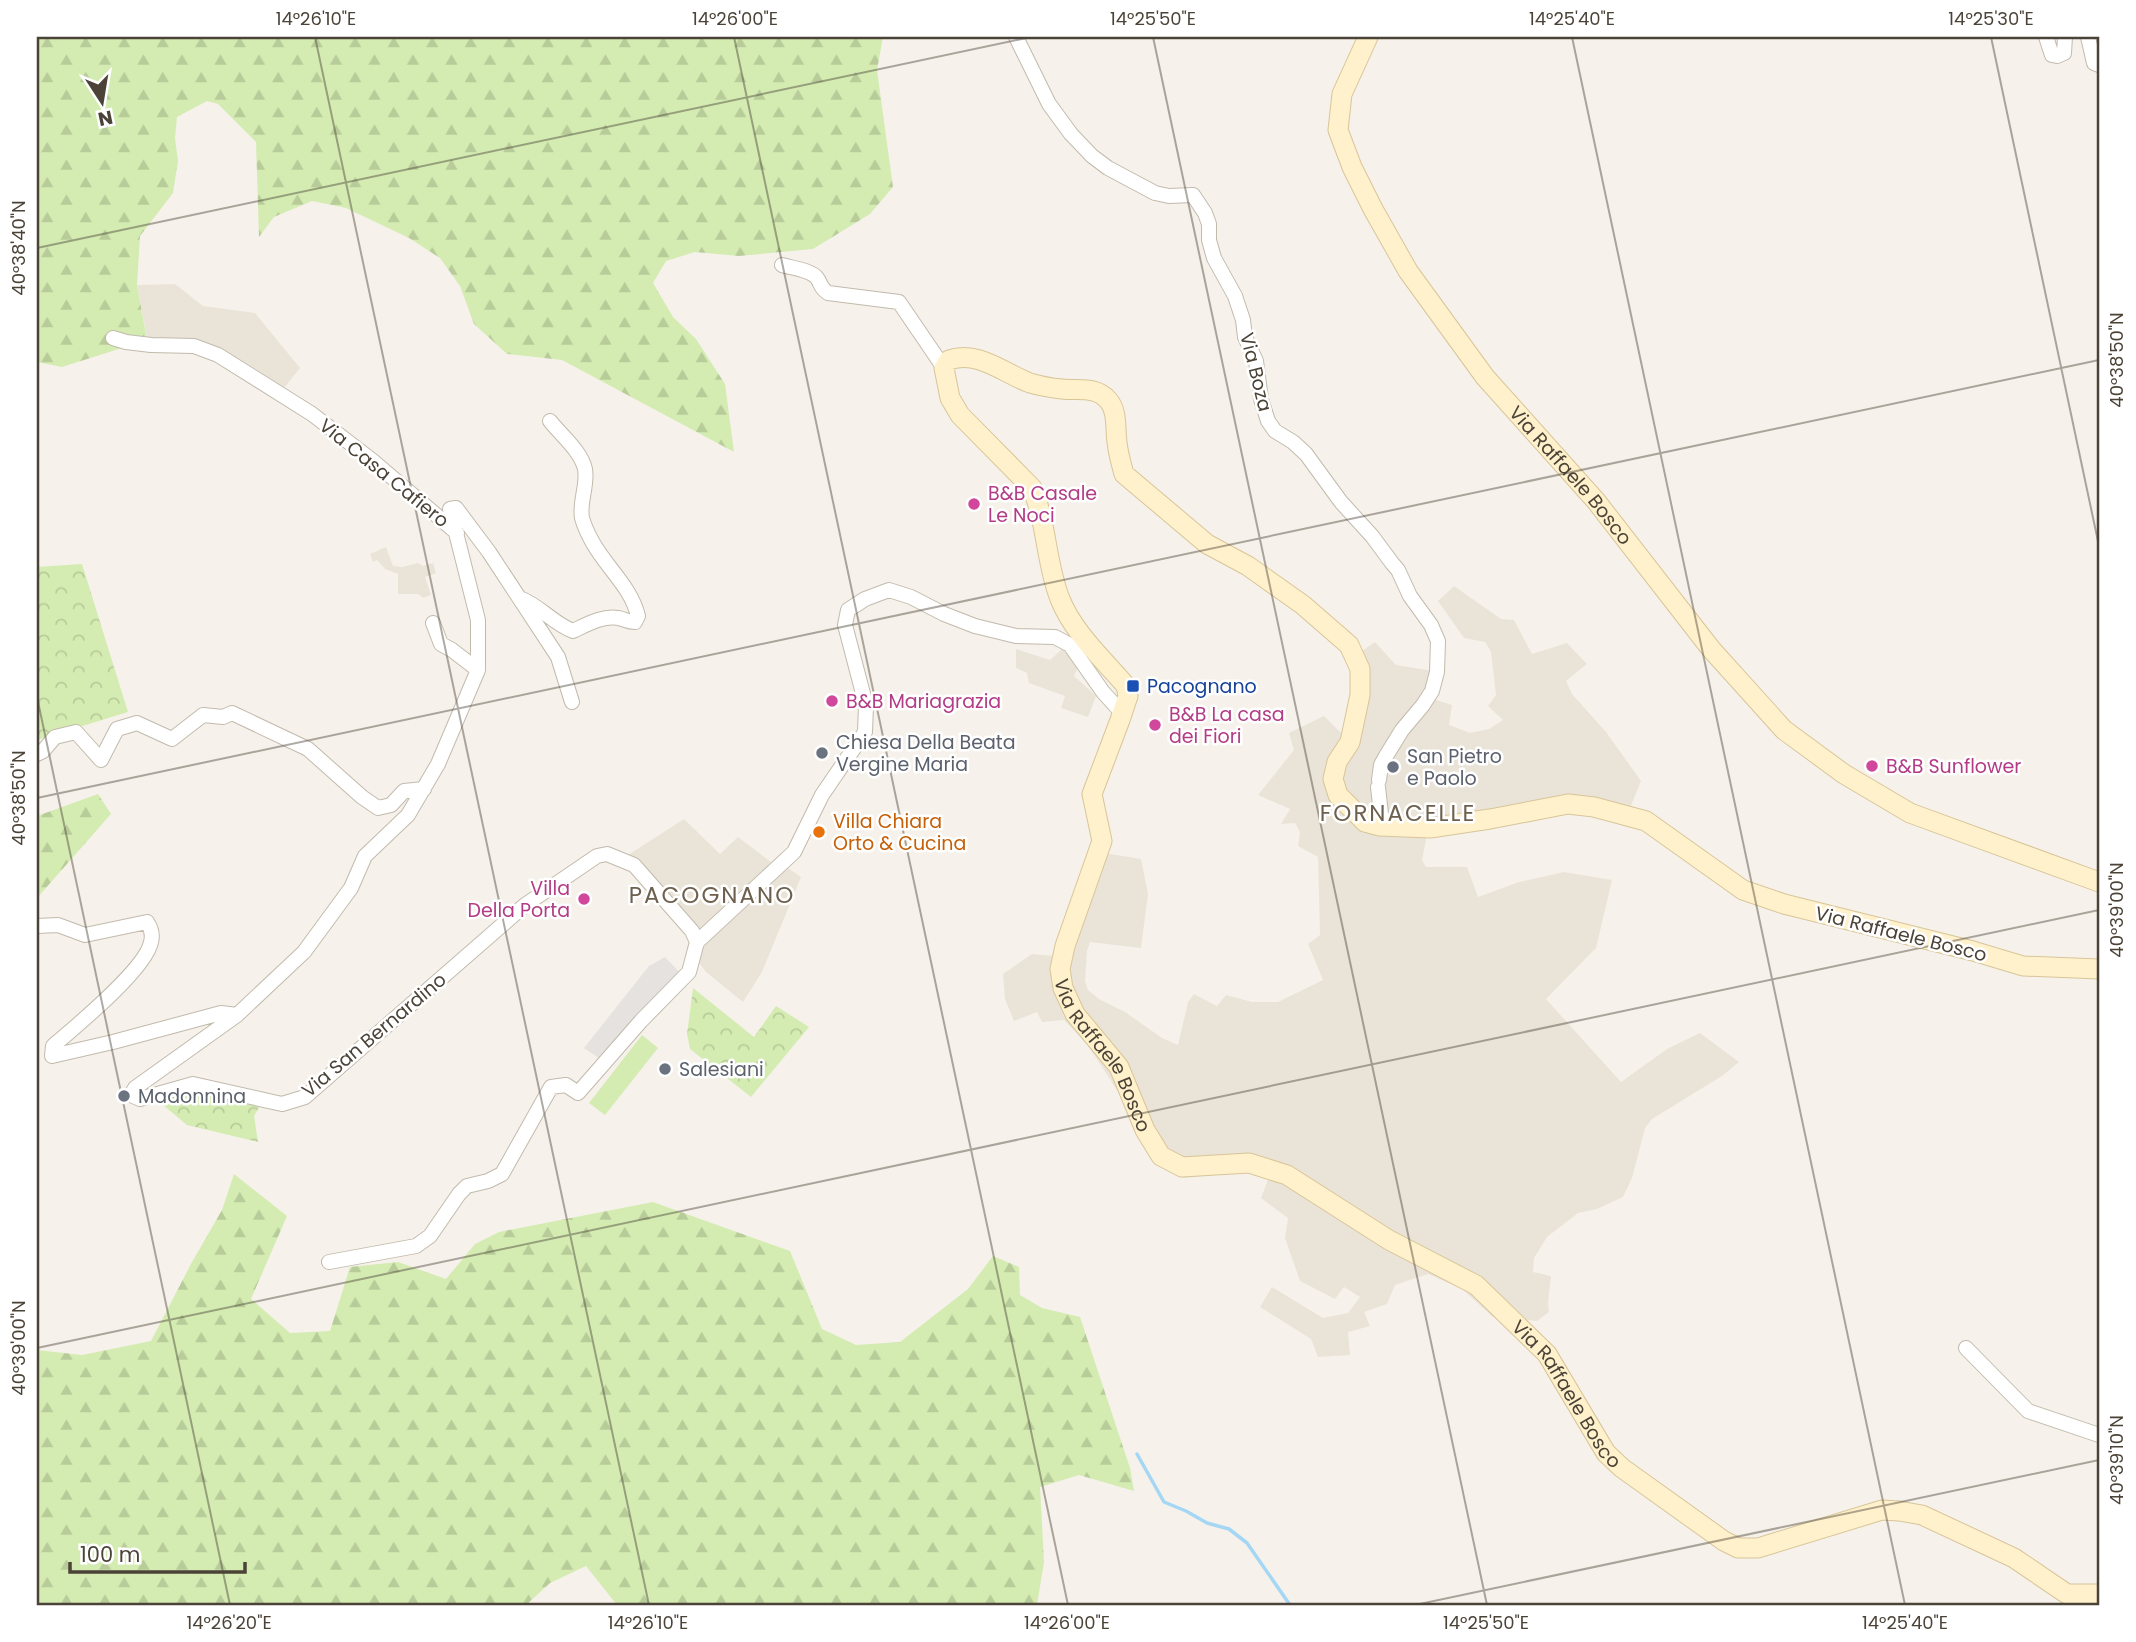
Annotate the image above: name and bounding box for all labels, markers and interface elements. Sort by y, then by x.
text: 14°26'10"E [276,6,356,31]
text: 14°26'00"E [692,6,778,31]
text: 14°25'50"E [1110,6,1196,31]
text: 14°25'40"E [1529,6,1615,31]
text: 14°25'30"E [1948,6,2034,31]
north arrow [66,66,136,136]
text: N [96,103,115,133]
text: 40°38'40"N [6,200,31,296]
text: 40°38'50"N [2104,312,2129,408]
street label: Via Boza [1233,330,1279,414]
street label: Via Raffaele Bosco [1503,400,1639,550]
street label: Via Casa Cafiero [313,412,455,534]
place label: B&B Casale Le Noci [988,480,1097,529]
marker: B&B Casale Le Noci [966,496,982,512]
place label: Pacognano [1147,673,1257,700]
marker: Pacognano [1125,678,1141,694]
place label: B&B Mariagrazia [846,688,1001,715]
marker: B&B Mariagrazia [824,693,840,709]
place label: B&B La casa dei Fiori [1169,701,1285,750]
marker: B&B La casa dei Fiori [1147,717,1163,733]
place label: Chiesa Della Beata Vergine Maria [836,729,1016,778]
place label: San Pietro e Paolo [1407,743,1502,792]
marker: Chiesa Della Beata Vergine Maria [814,745,830,761]
text: 40°38'50"N [6,750,31,846]
place label: B&B Sunflower [1886,753,2021,780]
marker: B&B Sunflower [1864,758,1880,774]
marker: San Pietro e Paolo [1385,759,1401,775]
district label: FORNACELLE [1320,797,1476,829]
place label: Villa Chiara Orto & Cucina [833,808,966,857]
marker: Villa Chiara Orto & Cucina [811,824,827,840]
text: 40°39'00"N [2104,862,2129,958]
place label: Villa Della Porta [468,875,570,924]
district label: PACOGNANO [629,879,795,911]
marker: Villa Della Porta [576,891,592,907]
street label: Via Raffaele Bosco [1812,900,1990,968]
street label: Via San Bernardino [296,966,452,1104]
street label: Via Raffaele Bosco [1048,977,1158,1136]
place label: Salesiani [679,1056,764,1083]
marker: Salesiani [657,1061,673,1077]
place label: Madonnina [138,1083,246,1110]
marker: Madonnina [116,1088,132,1104]
text: 40°39'00"N [6,1300,31,1396]
street label: Via Raffaele Bosco [1506,1314,1627,1474]
text: 40°39'10"N [2104,1415,2129,1505]
scale bar [70,1530,245,1574]
text: 100 m [80,1540,140,1569]
text: 14°26'20"E [186,1610,272,1635]
text: 14°26'10"E [608,1610,688,1635]
text: 14°26'00"E [1024,1610,1110,1635]
text: 14°25'50"E [1443,1610,1529,1635]
text: 14°25'40"E [1862,1610,1948,1635]

